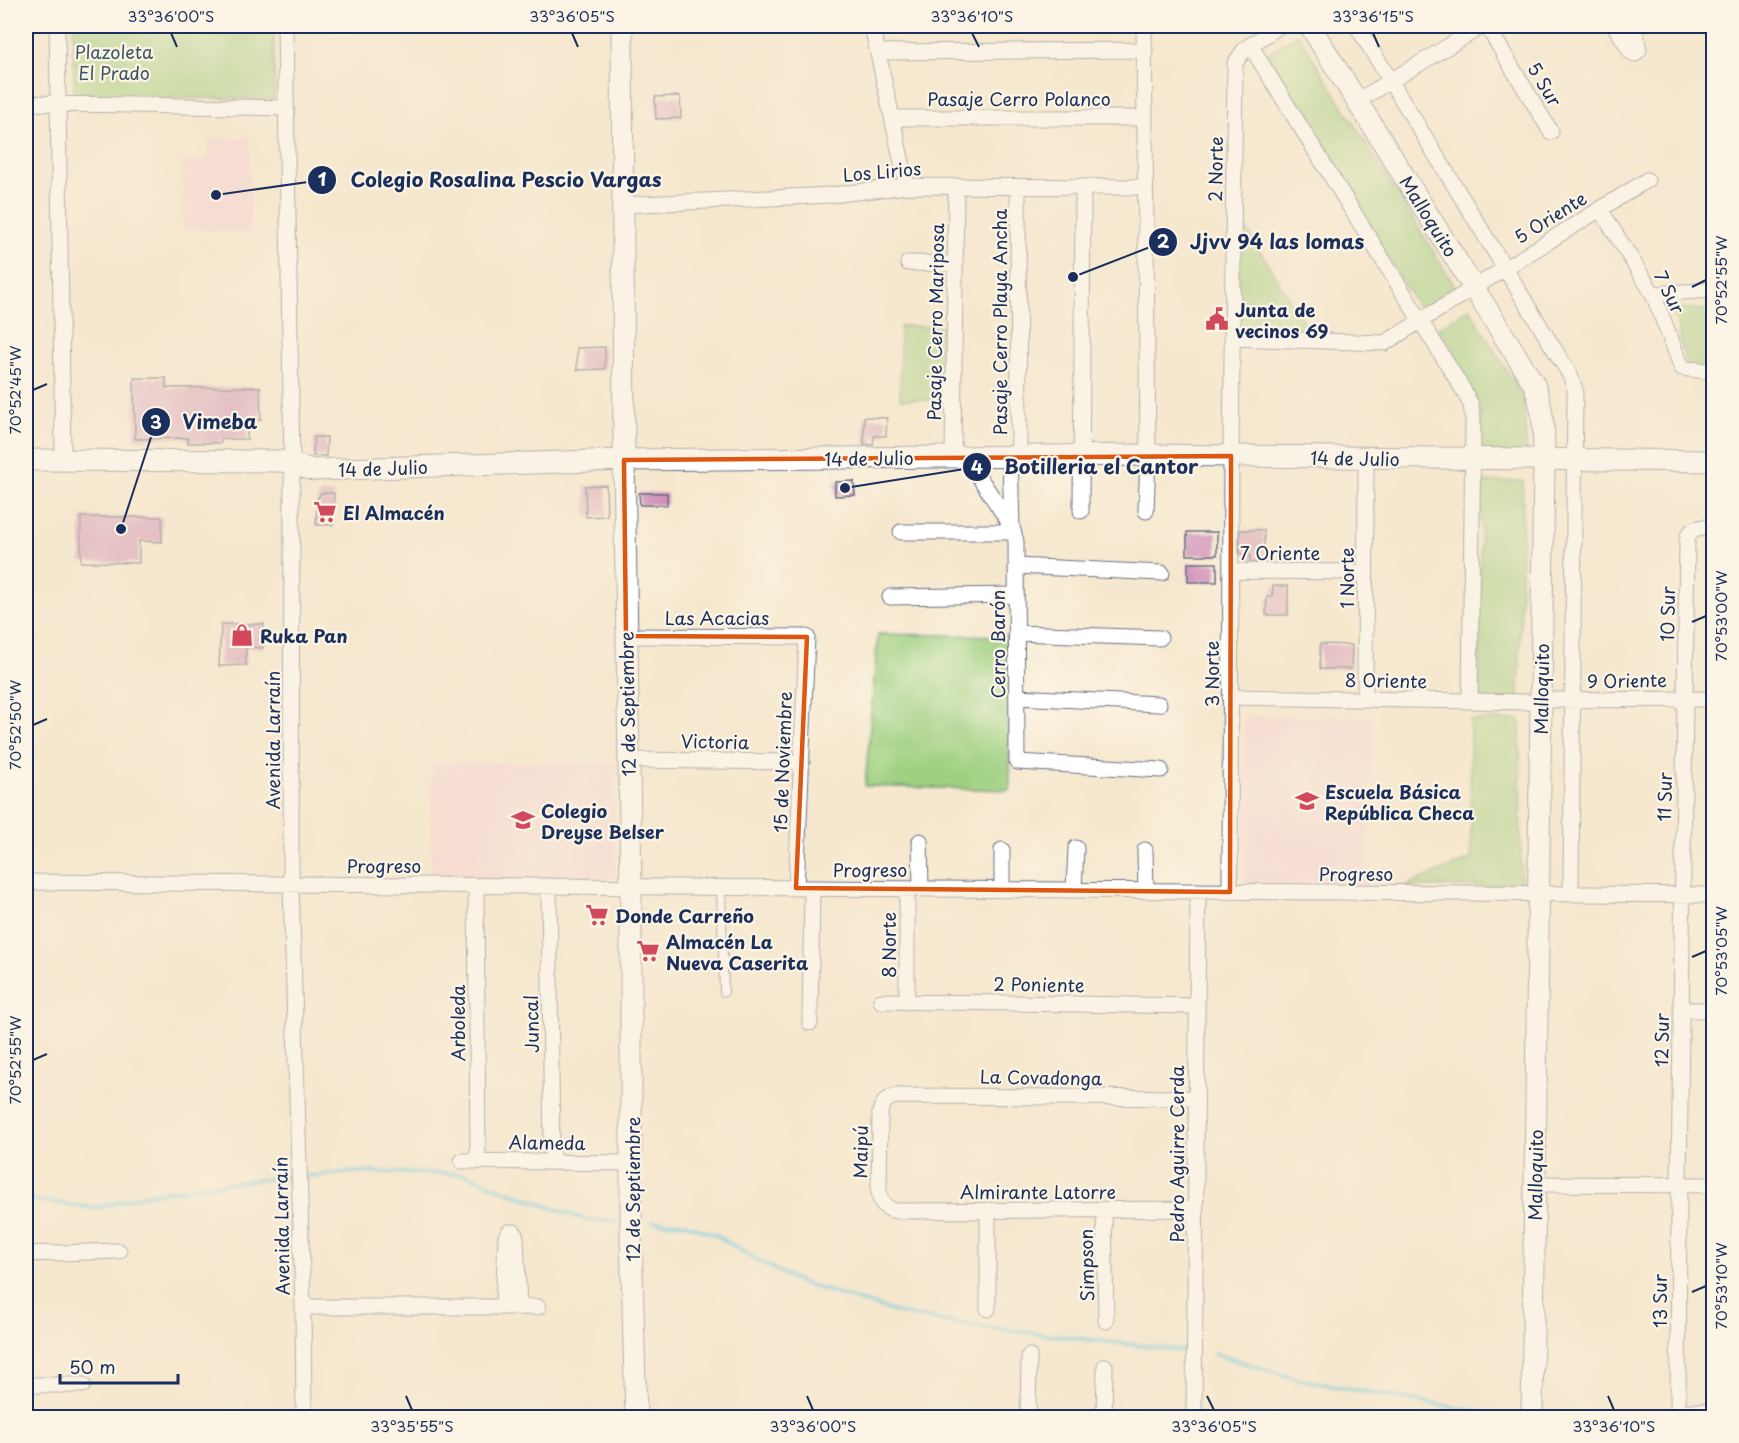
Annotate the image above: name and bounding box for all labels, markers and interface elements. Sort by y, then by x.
text: 33°36'00"S [128,4,214,27]
text: 33°36'05"S [529,4,615,27]
text: 33°36'10"S [931,4,1013,27]
text: 33°36'15"S [1332,4,1414,27]
park label: Plazoleta El Prado [75,38,154,86]
street label: 5 Sur [1521,57,1569,112]
street label: Pasaje Cerro Polanco [927,85,1111,112]
street label: 2 Norte [1201,136,1229,202]
street label: Los Lirios [842,154,922,188]
callout: Colegio Rosalina Pescio Vargas [307,161,674,199]
text: Colegio Rosalina Pescio Vargas [350,164,662,194]
text: 1 [318,165,327,192]
street label: Malloquito [1393,170,1465,262]
street label: 5 Oriente [1509,184,1592,250]
street label: Pasaje Cerro Playa Ancha [986,208,1013,435]
street label: Pasaje Cerro Mariposa [920,222,950,421]
callout: Jjvv 94 las lomas [1148,223,1376,261]
text: Jjvv 94 las lomas [1190,226,1365,256]
text: 2 [1157,227,1170,254]
text: 70°52'55"W [1709,235,1732,325]
street label: 7 Sur [1648,266,1692,319]
place label: Junta de vecinos 69 [1235,296,1328,344]
public building icon: Junta de vecinos 69 [1204,306,1230,332]
text: 70°52'45"W [3,345,26,434]
callout: Vimeba [141,403,269,441]
text: Vimeba [183,406,258,436]
text: 3 [150,408,162,435]
street label: 14 de Julio [824,444,914,472]
street label: 14 de Julio [1310,444,1400,472]
callout: Botilleria el Cantor [962,448,1211,486]
text: Botilleria el Cantor [1004,451,1199,481]
street label: 14 de Julio [338,453,428,483]
text: 4 [971,453,983,480]
supermarket icon: El Almacén [312,499,338,525]
place label: El Almacén [343,499,445,526]
street label: 7 Oriente [1240,539,1320,566]
street label: 1 Norte [1333,547,1360,609]
text: 70°53'00"W [1709,570,1732,662]
street label: 10 Sur [1653,585,1681,642]
street label: Cerro Barón [984,590,1011,698]
street label: Las Acacias [665,604,769,631]
shop icon: Ruka Pan [229,622,255,648]
place label: Ruka Pan [260,622,348,649]
street label: 12 de Septiembre [612,631,642,777]
street label: 3 Norte [1198,641,1225,707]
street label: Malloquito [1527,643,1555,735]
street label: 8 Oriente [1344,666,1428,694]
street label: 9 Oriente [1587,666,1667,694]
street label: Avenida Larraín [259,671,286,809]
text: 70°52'50"W [3,679,26,770]
street label: 15 de Noviembre [766,691,798,833]
street label: Victoria [681,727,750,755]
street label: 11 Sur [1650,771,1678,822]
place label: Escuela Básica República Checa [1325,778,1474,826]
school or university icon: Escuela Básica República Checa [1294,788,1320,814]
place label: Colegio Dreyse Belser [541,797,665,845]
school or university icon: Colegio Dreyse Belser [510,807,536,833]
street label: Progreso [347,852,421,879]
street label: Progreso [833,856,907,883]
street label: Progreso [1319,860,1393,887]
supermarket icon: Donde Carreño [584,902,610,928]
place label: Donde Carreño [615,902,754,929]
text: 70°53'05"W [1709,906,1732,996]
street label: 8 Norte [875,912,902,978]
place label: Almacén La Nueva Caserita [666,928,809,976]
supermarket icon: Almacén La Nueva Caserita [635,938,661,964]
street label: 2 Poniente [993,970,1085,998]
street label: Arboleda [444,985,471,1061]
street label: Juncal [517,995,545,1053]
street label: 12 Sur [1647,1012,1675,1067]
text: 70°52'55"W [3,1015,26,1105]
street label: La Covadonga [980,1062,1103,1092]
street label: Pedro Aguirre Cerda [1163,1065,1190,1243]
street label: 12 de Septiembre [619,1116,646,1262]
street label: Maipú [846,1125,874,1179]
street label: Alameda [508,1128,586,1156]
street label: Malloquito [1521,1129,1549,1221]
street label: Avenida Larraín [266,1156,296,1296]
street label: Almirante Latorre [960,1178,1116,1205]
street label: Simpson [1072,1228,1100,1302]
text: 70°53'10"W [1709,1242,1732,1330]
street label: 13 Sur [1646,1273,1673,1328]
scale bar [60,1347,178,1385]
text: 50 m [69,1353,116,1380]
text: 33°35'55"S [370,1414,454,1437]
text: 33°36'00"S [770,1414,856,1437]
text: 33°36'05"S [1171,1414,1257,1437]
text: 33°36'10"S [1573,1414,1655,1437]

